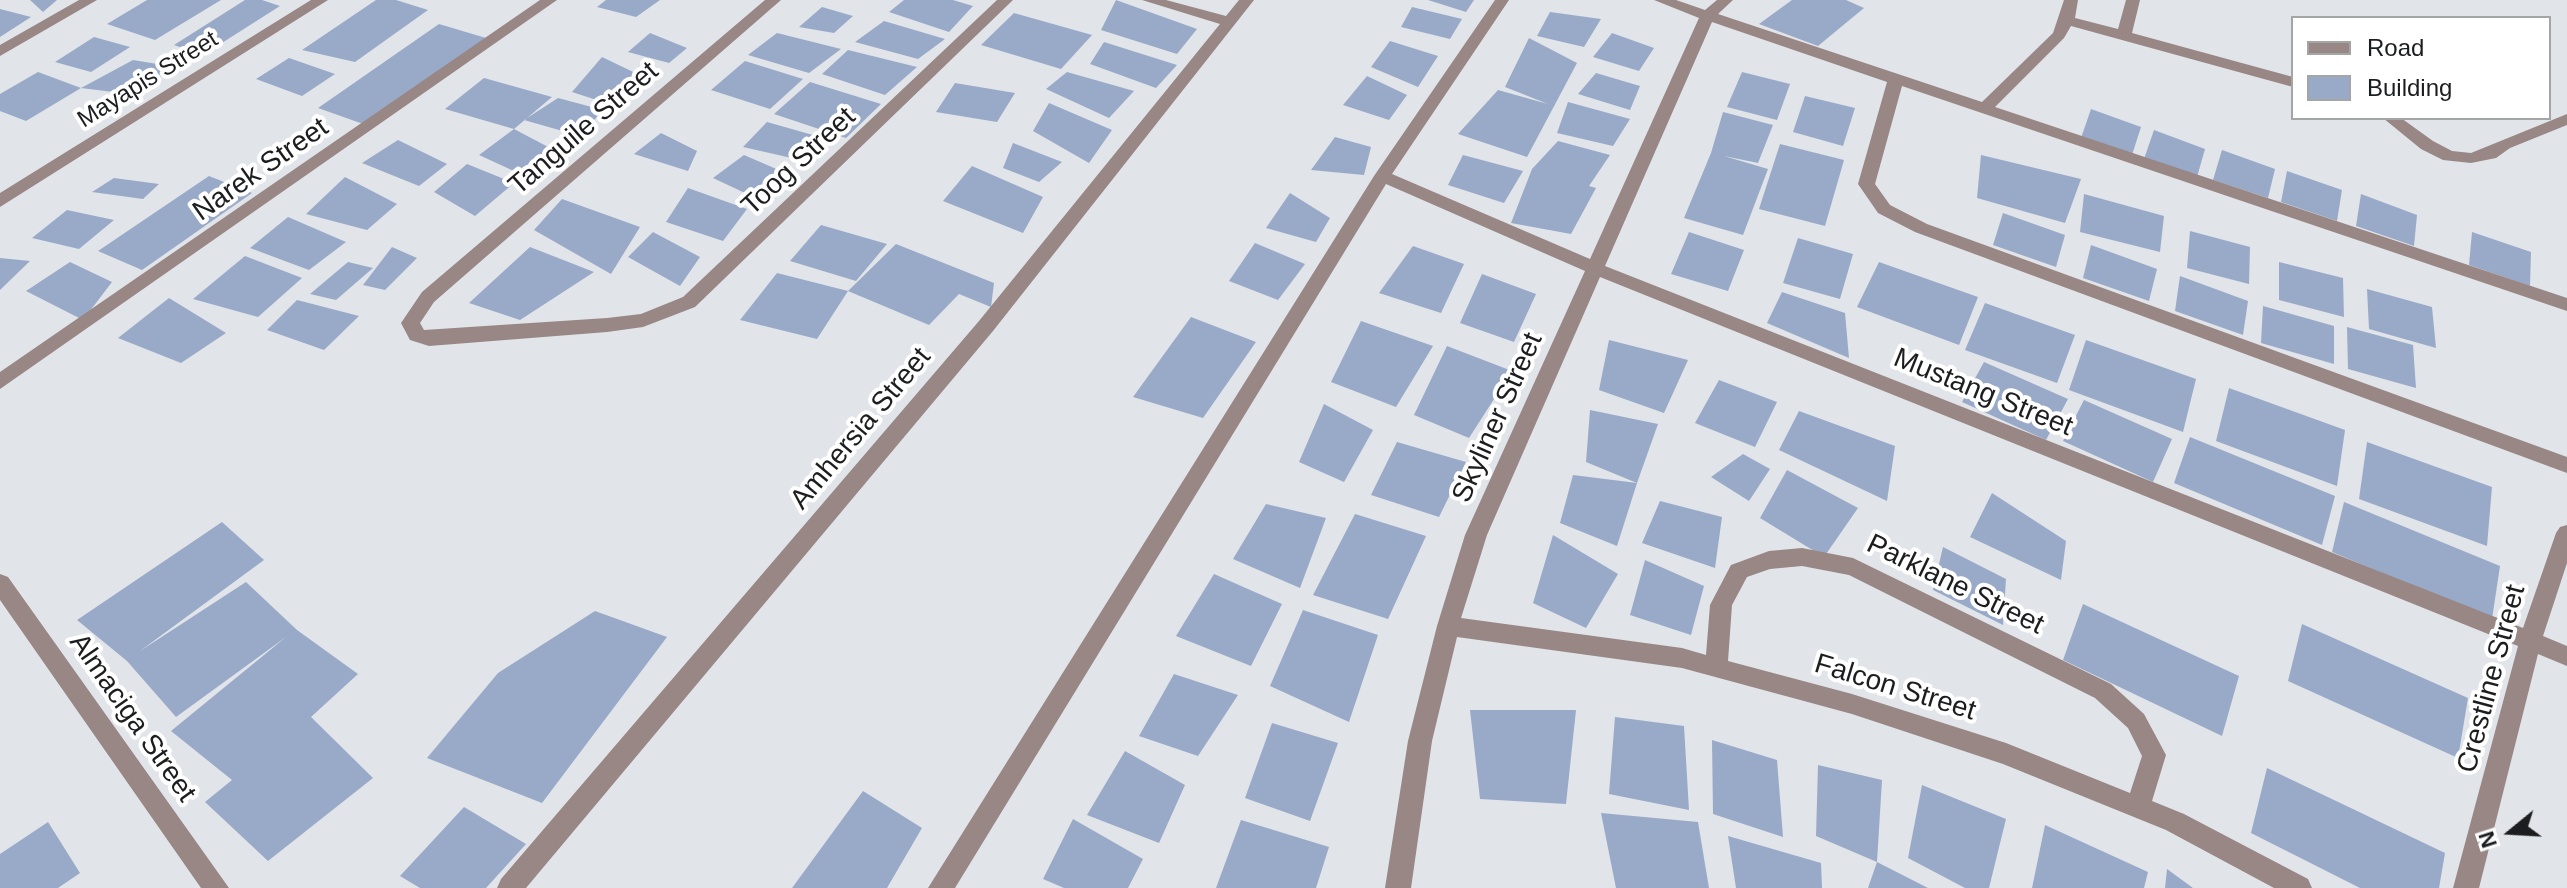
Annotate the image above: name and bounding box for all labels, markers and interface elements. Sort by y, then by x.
legend [2291,16,2551,120]
street label: Mayapis Street [72,25,224,135]
text: Road [2367,34,2424,61]
street label: Tanguile Street [502,55,666,203]
text: Building [2367,74,2452,101]
street label: Toog Street [735,101,863,223]
street label: Narek Street [187,111,335,229]
street label: Skyliner Street [1446,328,1550,508]
street label: Amhersia Street [784,341,938,517]
street label: Mustang Street [1889,342,2077,444]
street label: Parklane Street [1861,528,2049,642]
street label: Crestline Street [2451,581,2533,777]
street label: Almaciga Street [62,627,202,809]
street label: Falcon Street [1810,648,1980,728]
north arrow [2471,792,2551,872]
text: N [2473,828,2502,851]

